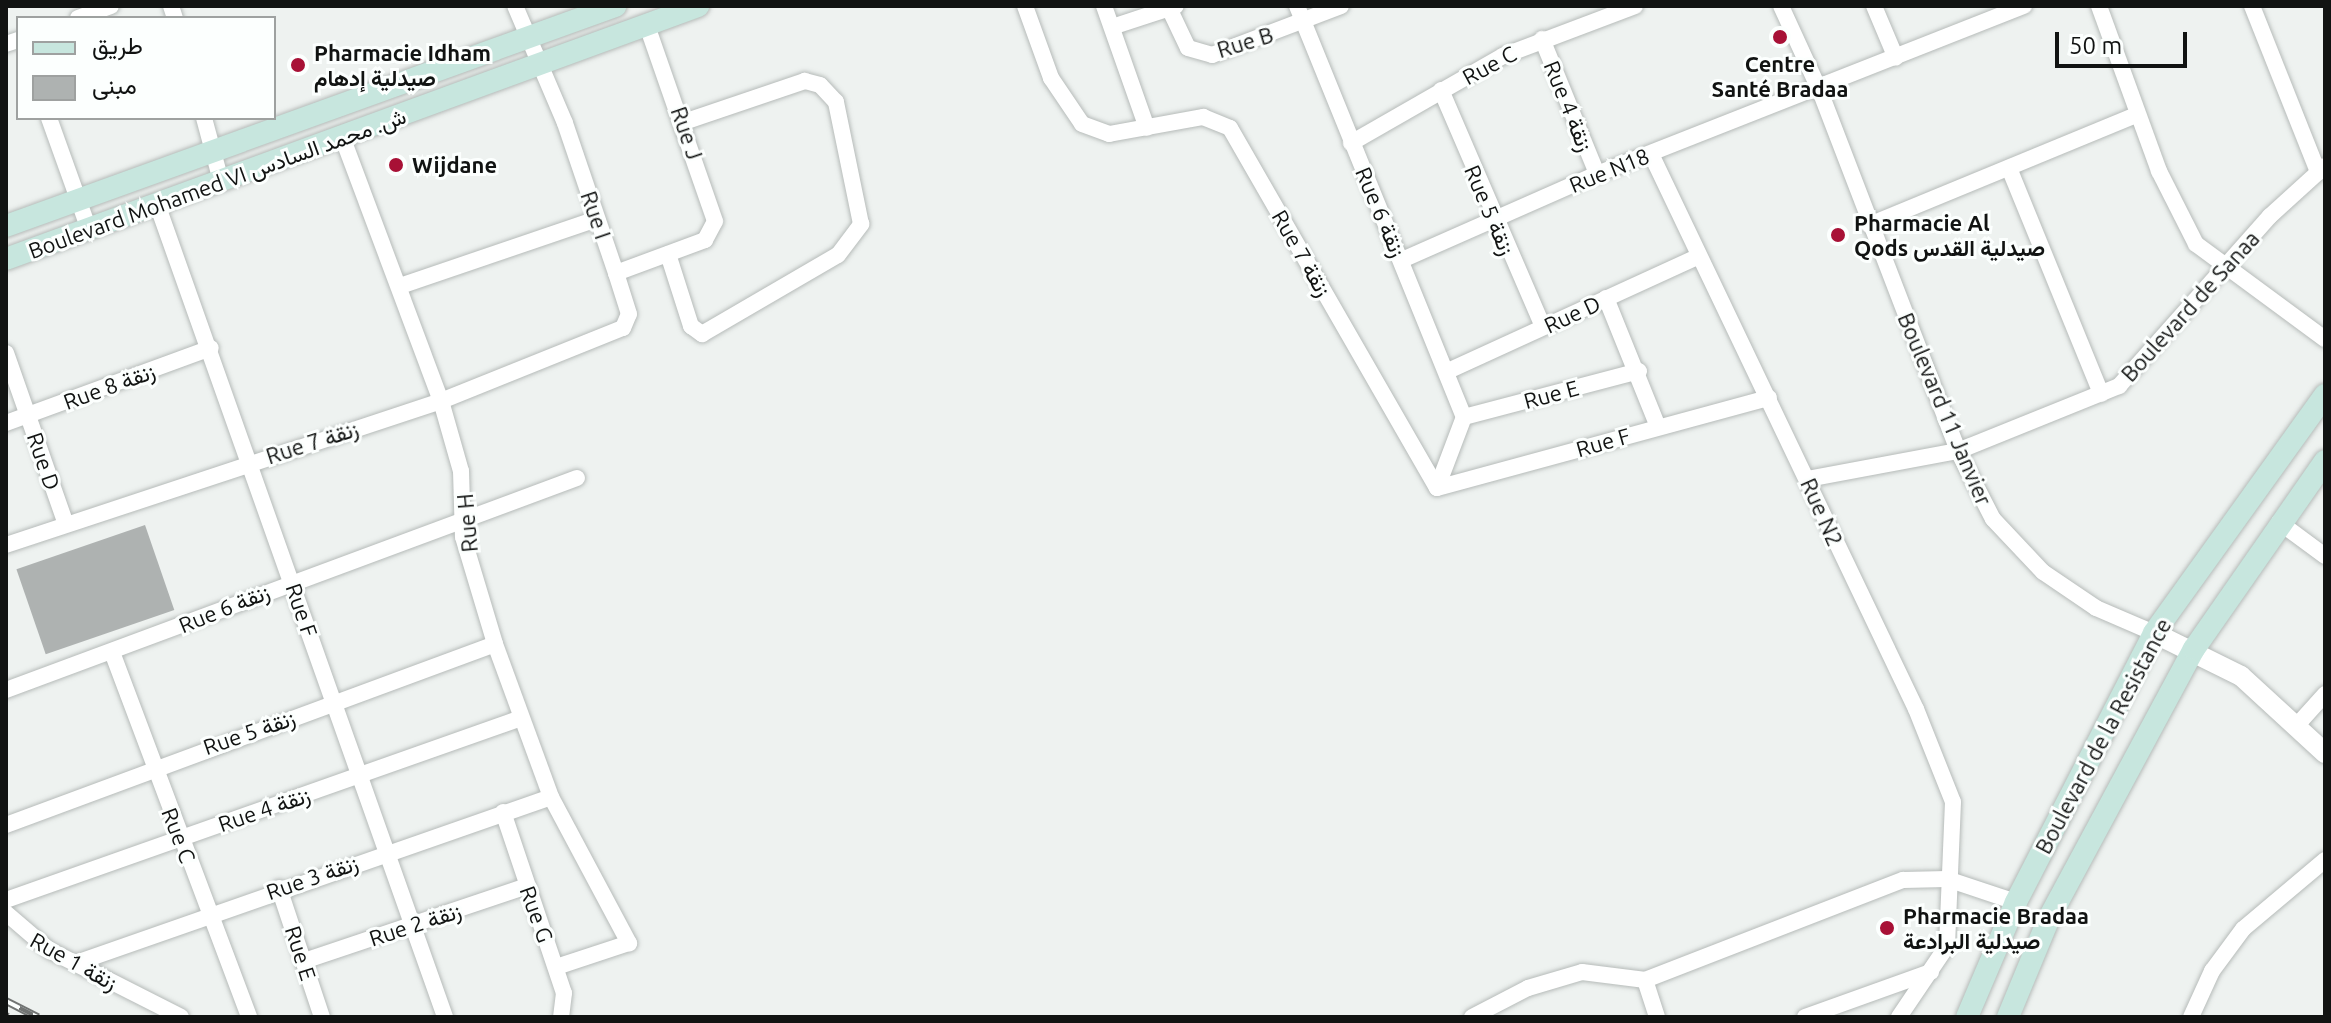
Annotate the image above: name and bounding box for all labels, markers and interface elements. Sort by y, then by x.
legend [16,16,276,120]
scale bar [2059,16,2191,66]
street label: Rue B [1214,21,1276,63]
marker: Centre Santé Bradaa [1771,28,1789,46]
text: طريق [92,32,143,59]
text: 50 m [2069,32,2122,59]
place label: Pharmacie Idham صيدلية إدهام [314,39,491,90]
street label: Rue C [1458,40,1520,90]
place label: Centre Santé Bradaa [1711,50,1849,102]
marker: Pharmacie Idham صيدلية إدهام [289,56,307,74]
street label: Rue 4 زنقة [1539,57,1599,155]
text: مبنى [92,72,137,99]
street label: Boulevard Mohamed VI ش. محمد السادس [25,102,409,264]
street label: Rue J [666,103,708,163]
street label: Rue N18 [1565,142,1653,198]
place label: Wijdane [412,152,497,178]
marker: Wijdane [387,156,405,174]
street label: Rue 5 زنقة [1459,161,1521,259]
street label: Rue 6 زنقة [1350,163,1412,261]
street label: Rue I [576,187,616,243]
street label: Rue 7 زنقة [1267,205,1337,301]
place label: Pharmacie Al Qods صيدلية القدس [1854,209,2045,260]
street label: Boulevard de Sanaa [2115,225,2265,387]
marker: Pharmacie Al Qods صيدلية القدس [1829,226,1847,244]
street label: Rue D [1540,290,1604,338]
street label: Boulevard 11 Janvier [1892,309,1998,509]
street label: Rue 8 زنقة [60,357,158,415]
street label: Rue E [1521,374,1581,414]
street label: Rue 7 زنقة [262,415,362,469]
street label: Rue F [1573,422,1633,462]
street label: Rue D [22,429,66,493]
street label: Rue N2 [1795,474,1849,550]
street label: Rue H [451,493,483,553]
street label: Rue 6 زنقة [175,578,273,638]
street label: Rue F [281,580,323,640]
street label: Boulevard de la Resistance [2030,614,2176,858]
street label: Rue 5 زنقة [200,704,298,760]
street label: Rue 4 زنقة [215,781,313,837]
street label: Rue C [156,804,202,866]
street label: Rue 3 زنقة [263,849,361,905]
street label: Rue G [515,882,559,946]
street label: Rue 2 زنقة [365,897,465,951]
place label: Pharmacie Bradaa صيدلية البرادعة [1903,902,2089,954]
marker: Pharmacie Bradaa صيدلية البرادعة [1878,919,1896,937]
street label: Rue E [280,922,322,984]
street label: Rue 1 زنقة [26,926,122,996]

